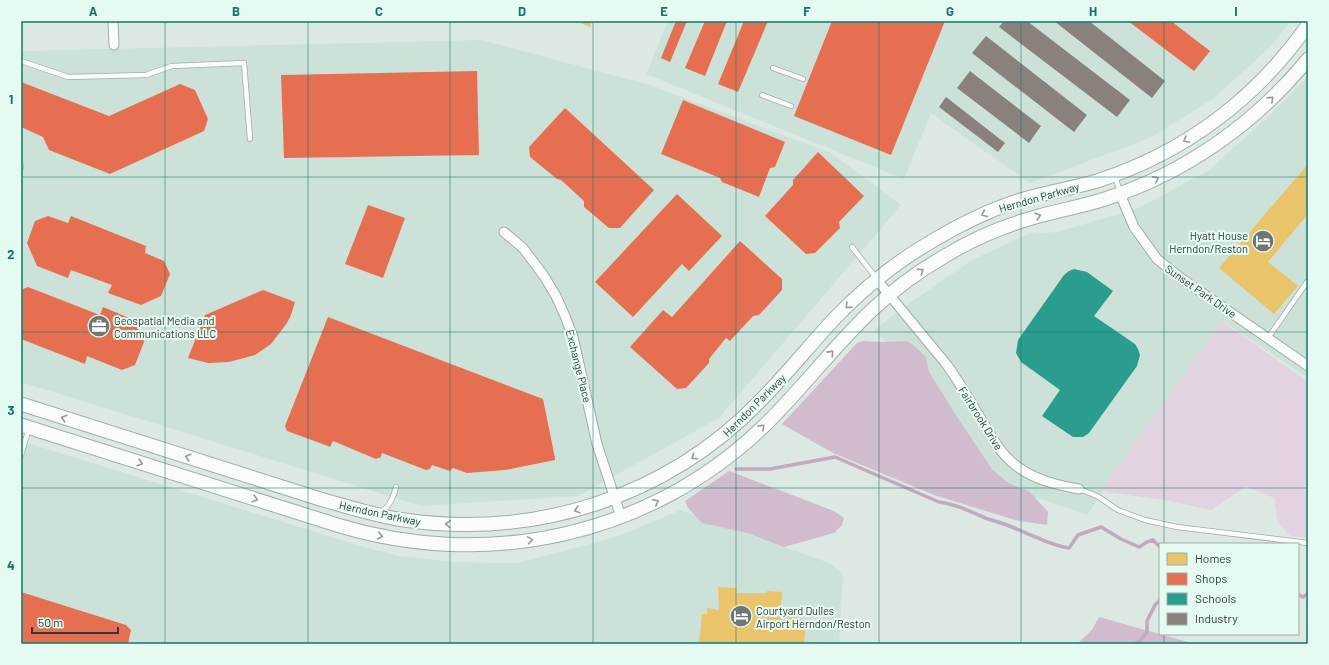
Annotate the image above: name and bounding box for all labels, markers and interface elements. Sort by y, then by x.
text: A [89,3,98,19]
text: B [232,3,240,19]
text: C [375,3,383,19]
text: D [518,3,526,19]
text: E [660,3,668,19]
text: F [803,3,811,19]
text: G [946,3,954,19]
text: H [1089,3,1097,19]
text: I [1234,3,1238,19]
text: 1 [9,91,13,107]
one-way arrow [1266,97,1274,104]
one-way arrow [1183,135,1190,142]
one-way arrow [1152,176,1159,184]
street label: Herndon Parkway [997,179,1081,215]
one-way arrow [981,209,988,217]
one-way arrow [1034,212,1041,221]
hotel icon: Hyatt House Herndon/Reston [1250,228,1276,254]
place label: Hyatt House Herndon/Reston [1169,229,1248,255]
text: 2 [7,246,15,262]
street label: Sunset Park Drive [1163,262,1239,320]
one-way arrow [916,269,923,276]
one-way arrow [845,301,853,308]
office icon: Geospatial Media and Communications LLC [86,313,112,339]
place label: Geospatial Media and Communications LLC [114,314,216,340]
street label: Exchange Place [564,328,594,404]
one-way arrow [826,350,833,358]
street label: Herndon Parkway [720,371,788,439]
street label: Fairbrook Drive [956,384,1006,452]
text: 3 [7,402,15,418]
one-way arrow [60,414,67,423]
one-way arrow [757,424,765,432]
one-way arrow [691,452,698,460]
one-way arrow [184,453,191,462]
one-way arrow [137,458,144,467]
one-way arrow [251,494,258,503]
street label: Herndon Parkway [338,498,422,528]
one-way arrow [652,499,660,506]
one-way arrow [573,505,580,514]
one-way arrow [445,520,451,528]
one-way arrow [376,532,383,540]
one-way arrow [527,536,533,545]
legend [1159,543,1299,635]
text: Homes [1195,551,1232,565]
text: 4 [7,557,15,573]
text: Shops [1195,571,1228,585]
text: Schools [1195,591,1236,605]
hotel icon: Courtyard Dulles Airport Herndon/Reston [728,603,754,629]
place label: Courtyard Dulles Airport Herndon/Reston [756,604,871,630]
scale bar [32,609,118,635]
text: Industry [1195,611,1238,625]
text: 50 m [38,615,63,629]

